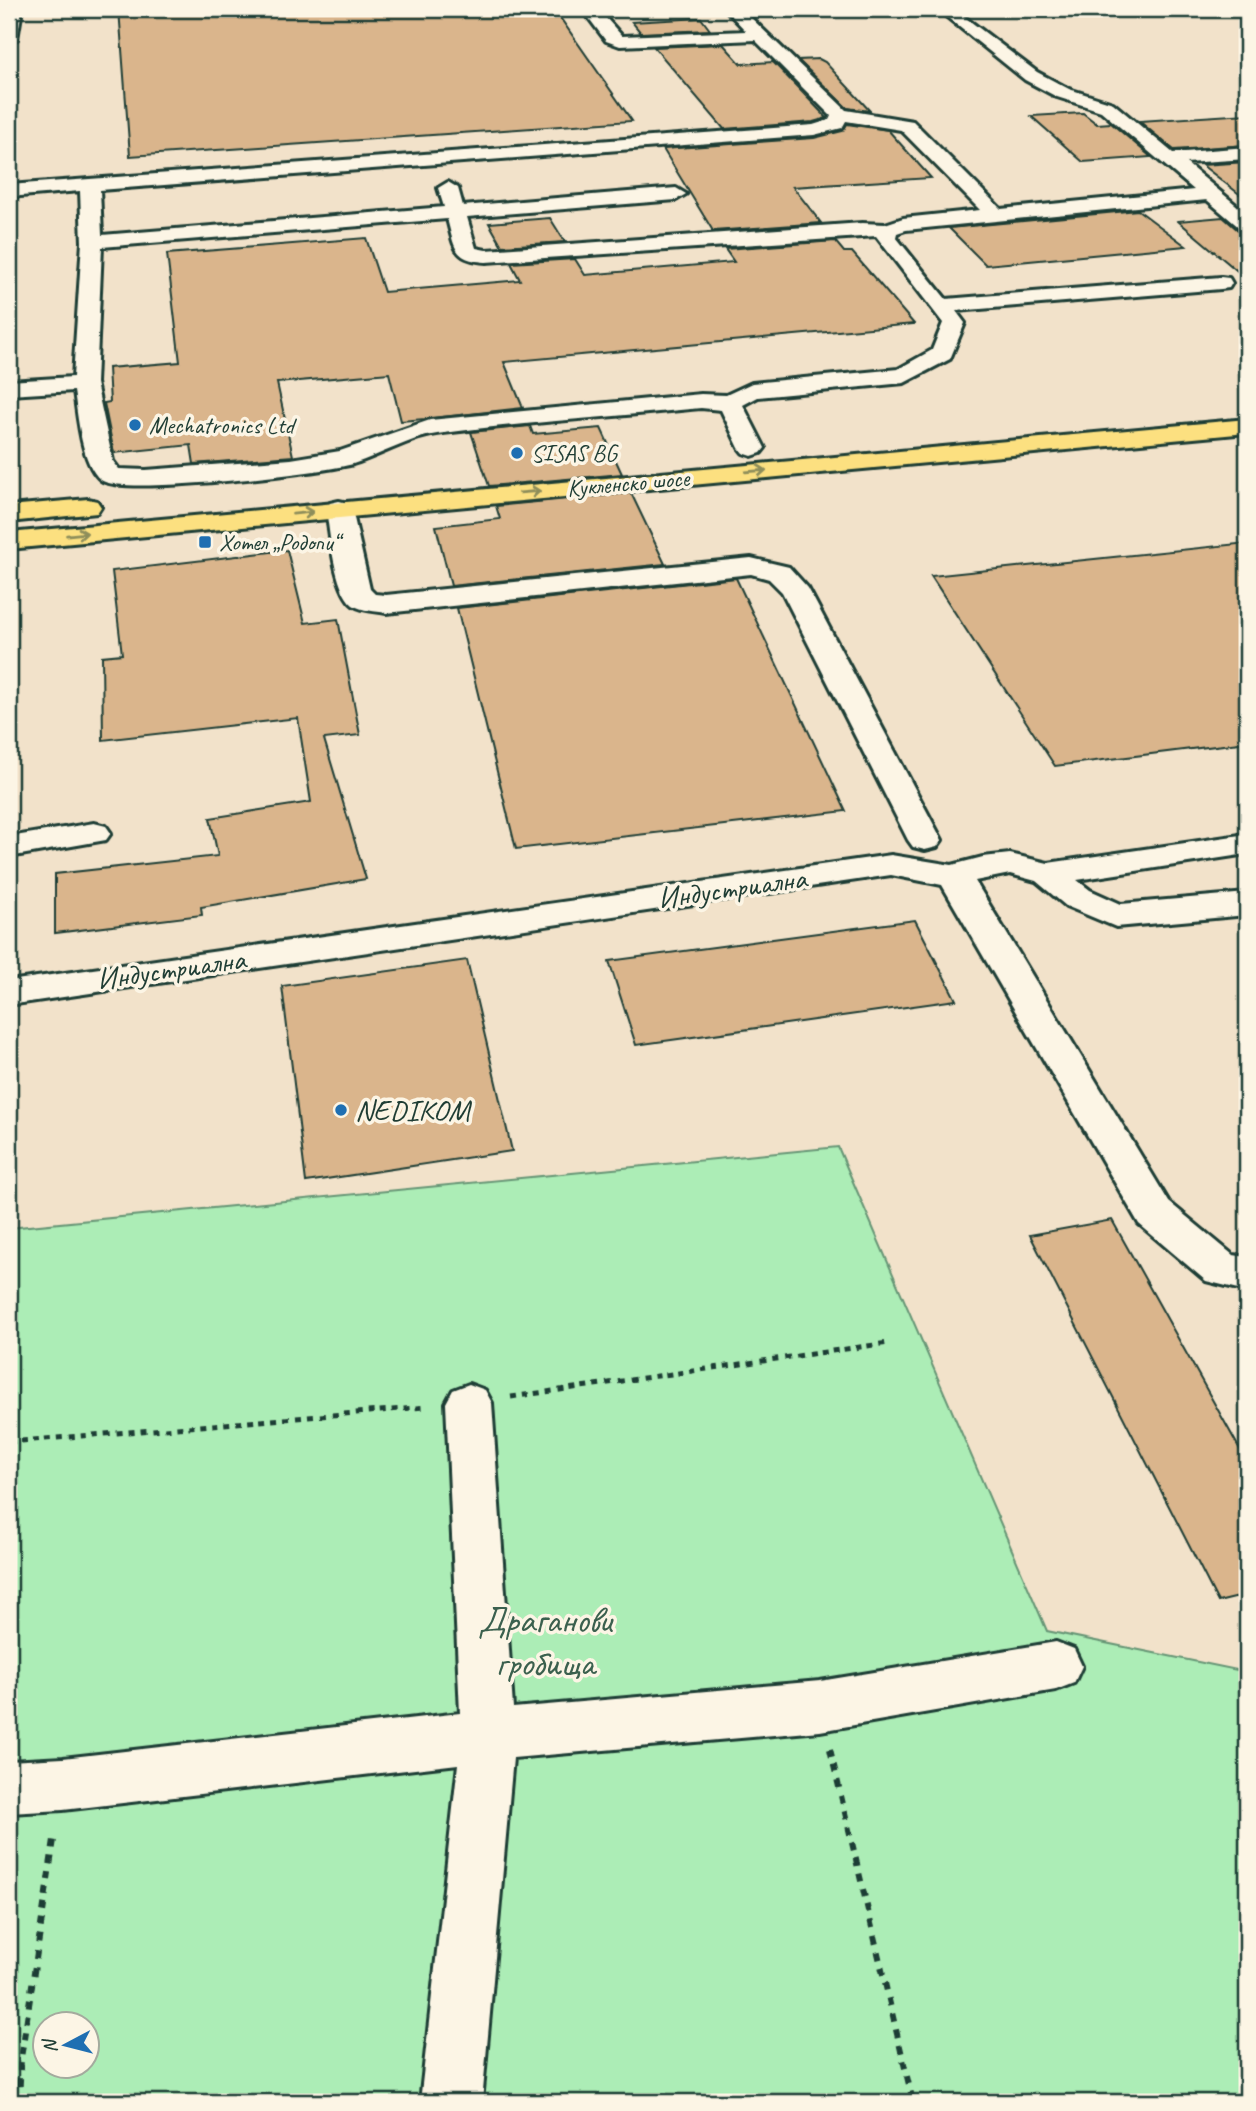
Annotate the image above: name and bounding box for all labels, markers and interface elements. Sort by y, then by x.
place label: Mechatronics Ltd [149,410,298,440]
marker: Mechatronics Ltd [127,417,143,433]
place label: SISAS BG [531,438,619,468]
marker: SISAS BG [509,445,525,461]
street label: Кукленско шосе [566,463,693,503]
one-way arrow [744,464,767,477]
one-way arrow [518,485,540,498]
one-way arrow [291,506,314,519]
place label: Хотел „Родопи“ [219,527,344,557]
one-way arrow [65,528,87,541]
marker: Хотел „Родопи“ [197,534,213,550]
street label: Индустриална [655,859,811,917]
street label: Индустриална [94,940,250,998]
place label: NEDIKOM [355,1091,472,1129]
marker: NEDIKOM [333,1102,349,1118]
park label: Драганови гробища [478,1596,614,1686]
north arrow [32,2010,102,2080]
text: N [37,2036,63,2054]

